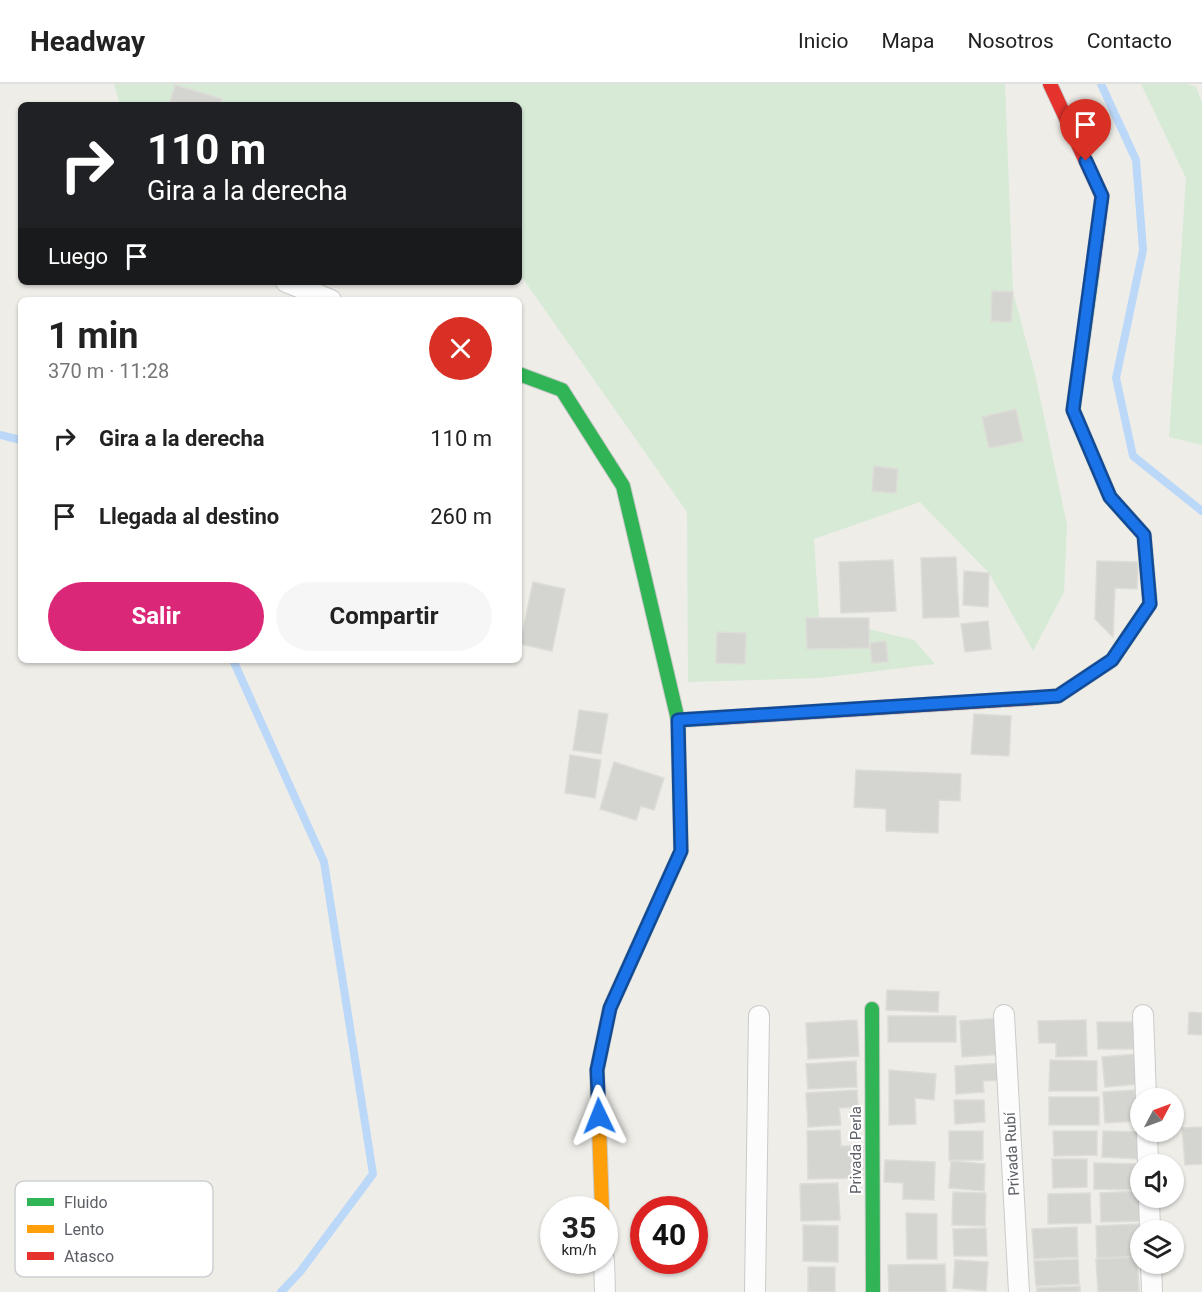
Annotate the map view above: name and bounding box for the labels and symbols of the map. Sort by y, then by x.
pin [1060,99,1111,161]
position arrow [567,1084,631,1148]
north arrow [1130,1088,1184,1142]
street label: Privada Perla [847,1106,865,1194]
street label: Privada Rubí [1001,1111,1023,1196]
legend [15,1181,213,1277]
text: Fluido [64,1193,108,1212]
speed limit sign: 40 [630,1196,708,1274]
text: Lento [64,1220,104,1239]
text: Atasco [64,1247,114,1266]

